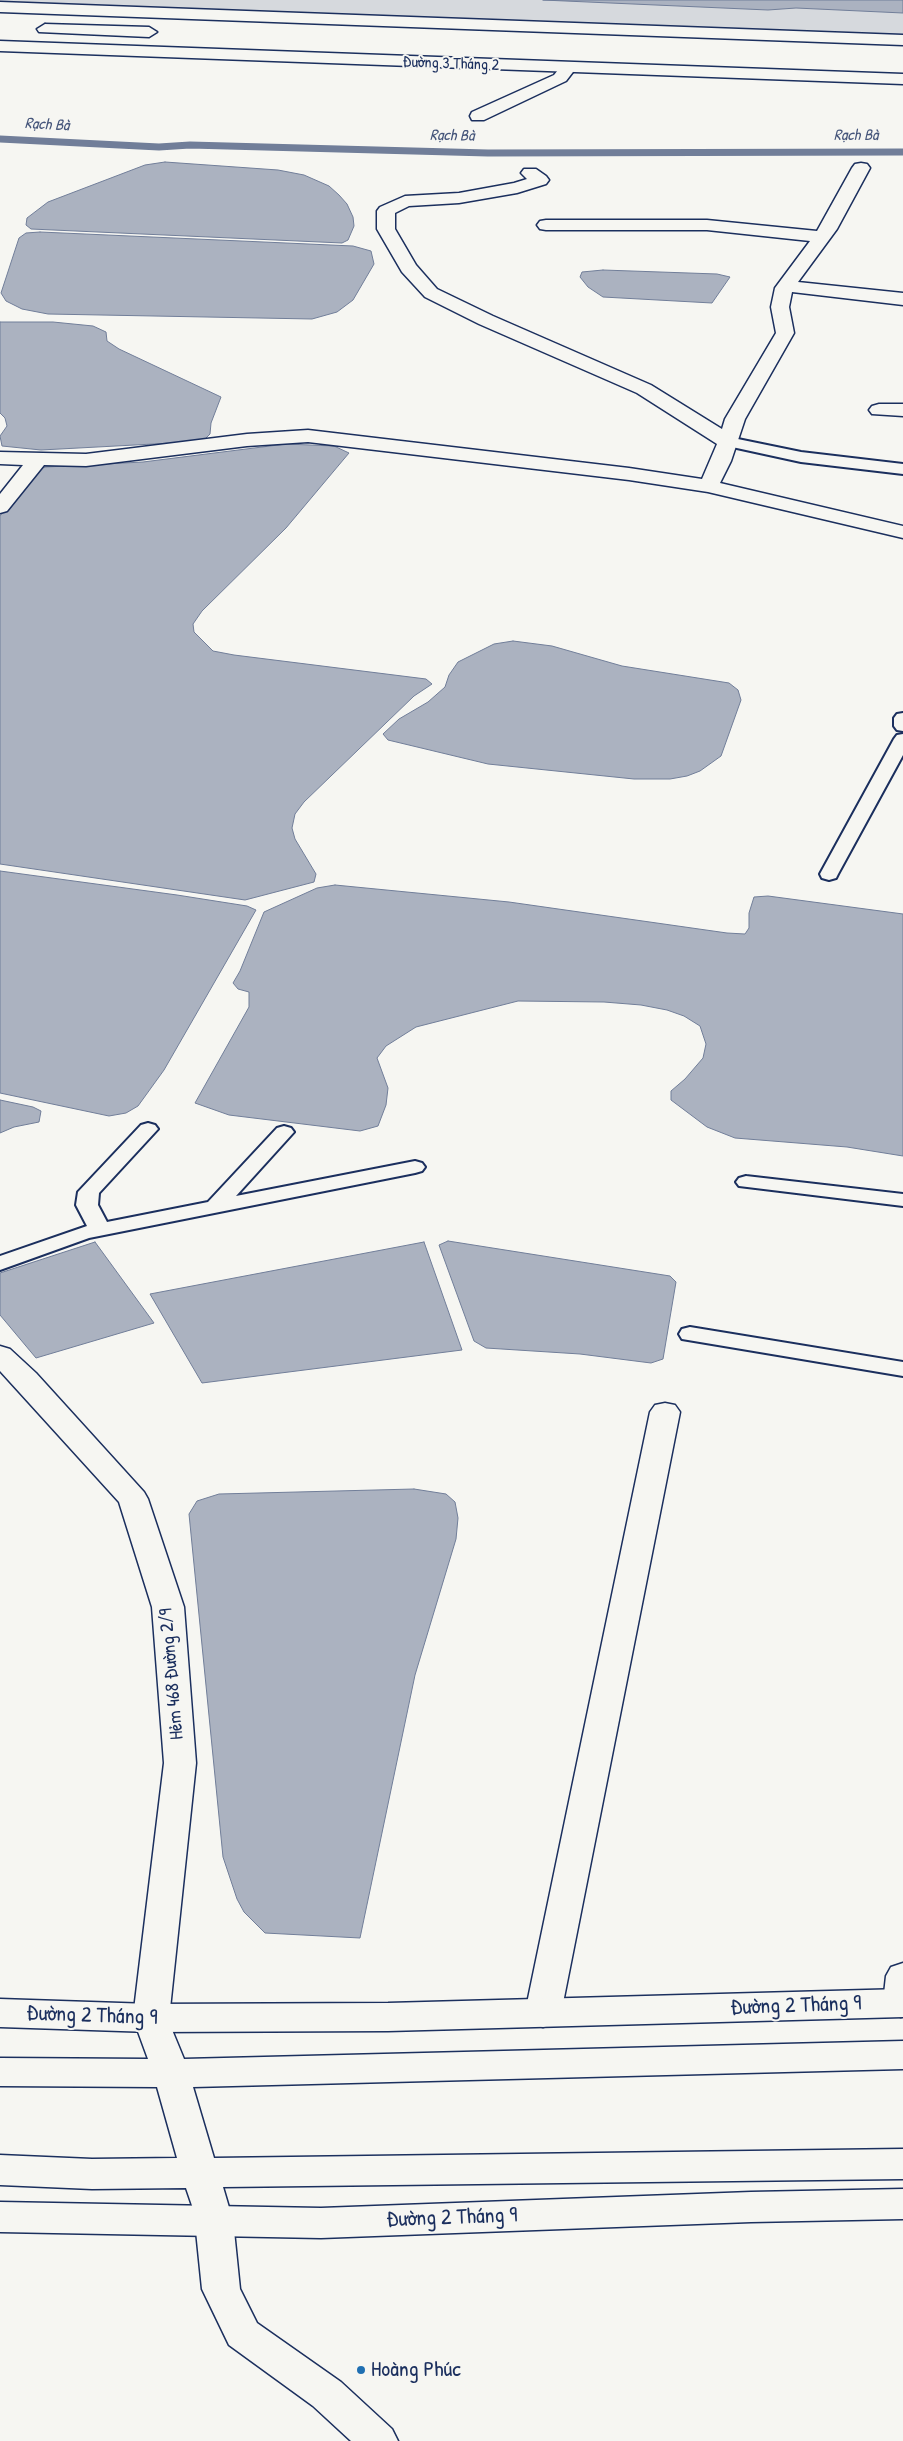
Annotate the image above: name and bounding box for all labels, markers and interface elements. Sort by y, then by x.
street label: Đường 3 Tháng 2 [402,53,500,75]
water label: Rạch Bà [24,114,70,136]
water label: Rạch Bà [430,126,474,146]
water label: Rạch Bà [834,126,878,146]
street label: Hẻm 468 Đường 2/9 [155,1607,189,1741]
street label: Đường 2 Tháng 9 [730,1991,862,2021]
street label: Đường 2 Tháng 9 [26,2001,158,2031]
street label: Đường 2 Tháng 9 [386,2203,518,2233]
place label: Hoàng Phúc [371,2357,461,2383]
marker: Hoàng Phúc [355,2364,367,2376]

